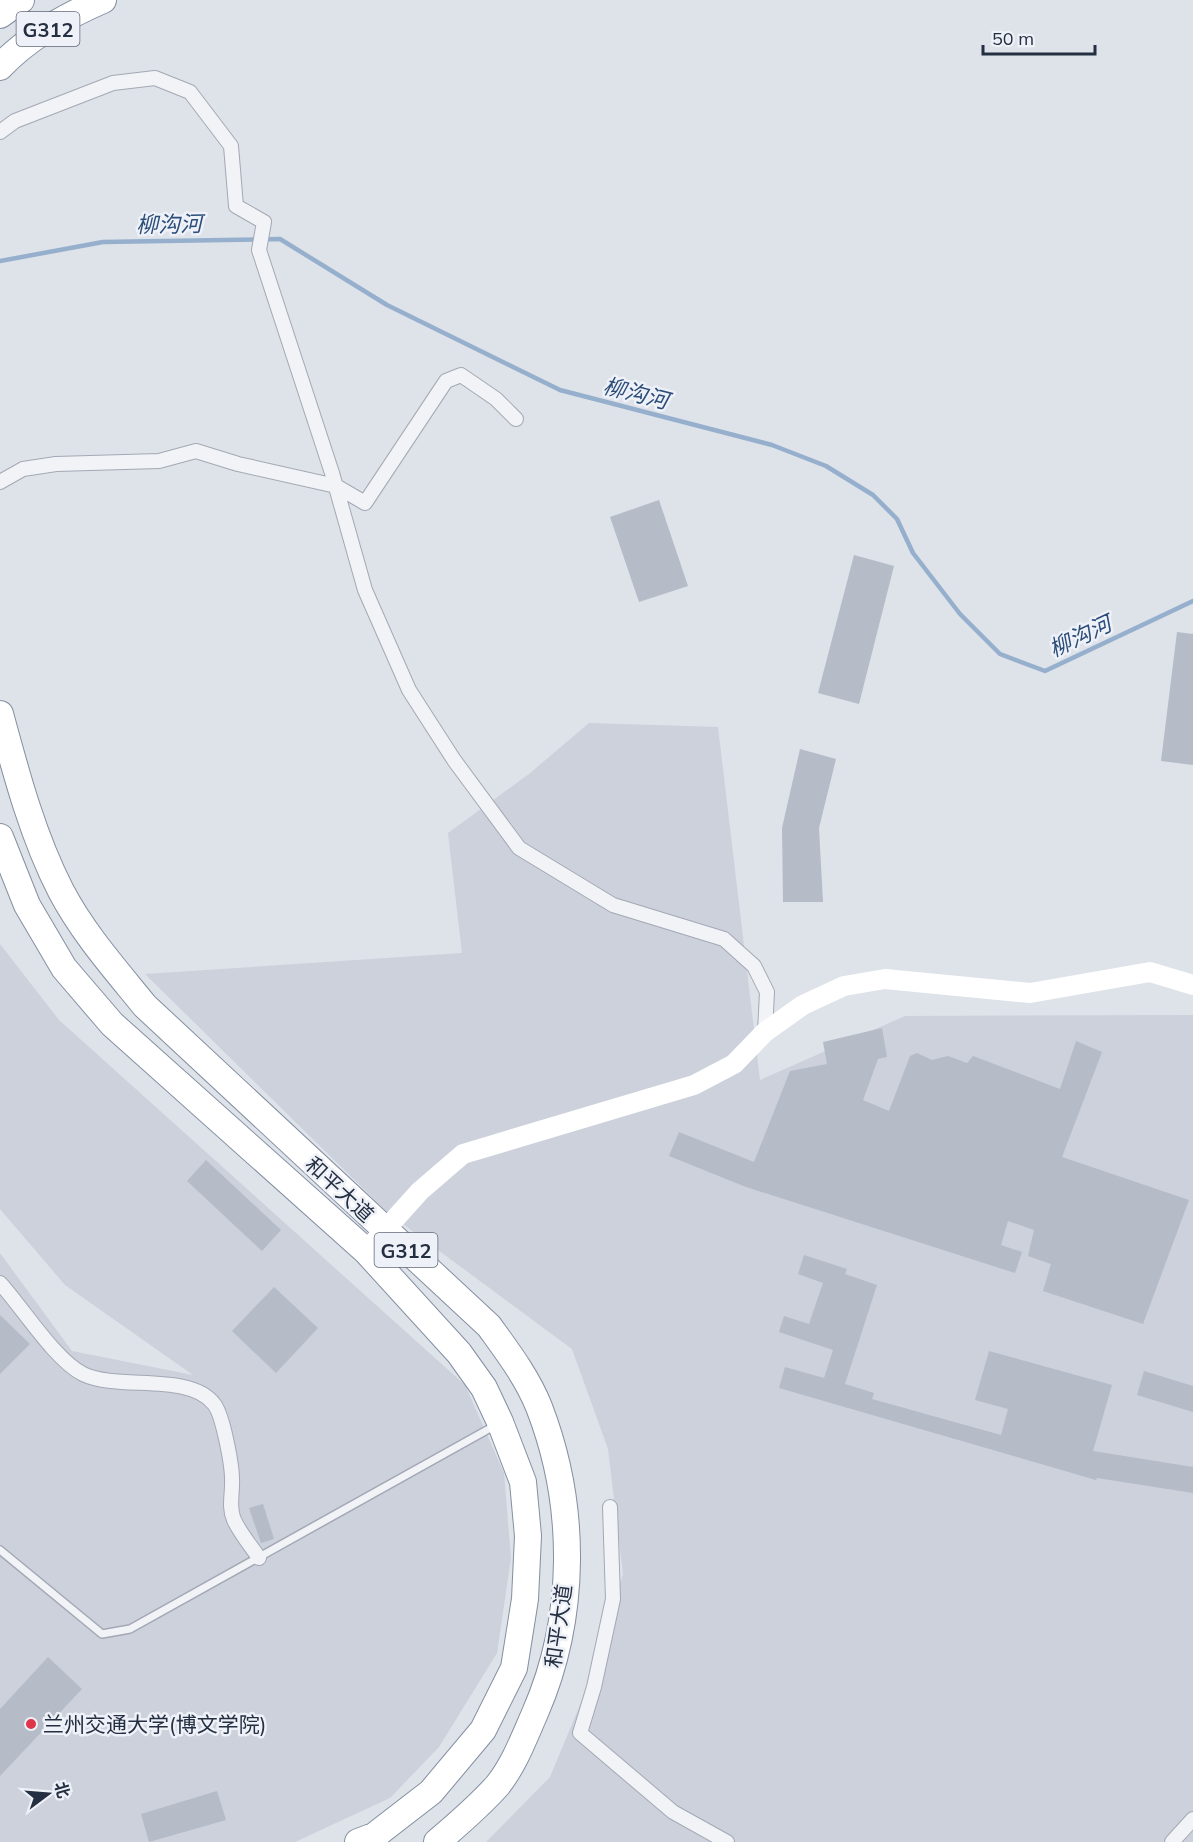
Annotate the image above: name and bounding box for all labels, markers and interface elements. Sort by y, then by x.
road number: G312 [16,12,80,46]
scale bar [983,18,1096,56]
text: 50 m [992,27,1034,50]
water label: 柳沟河 [136,209,206,239]
water label: 柳沟河 [601,371,675,416]
water label: 柳沟河 [1044,608,1119,663]
street label: 和平大道 [300,1151,380,1227]
road number: G312 [374,1233,438,1267]
street label: 和平大道 [539,1583,577,1669]
place label: 兰州交通大学(博文学院) [43,1711,266,1737]
marker: 兰州交通大学(博文学院) [24,1717,38,1731]
north arrow [18,1764,78,1824]
text: 北 [51,1779,74,1800]

